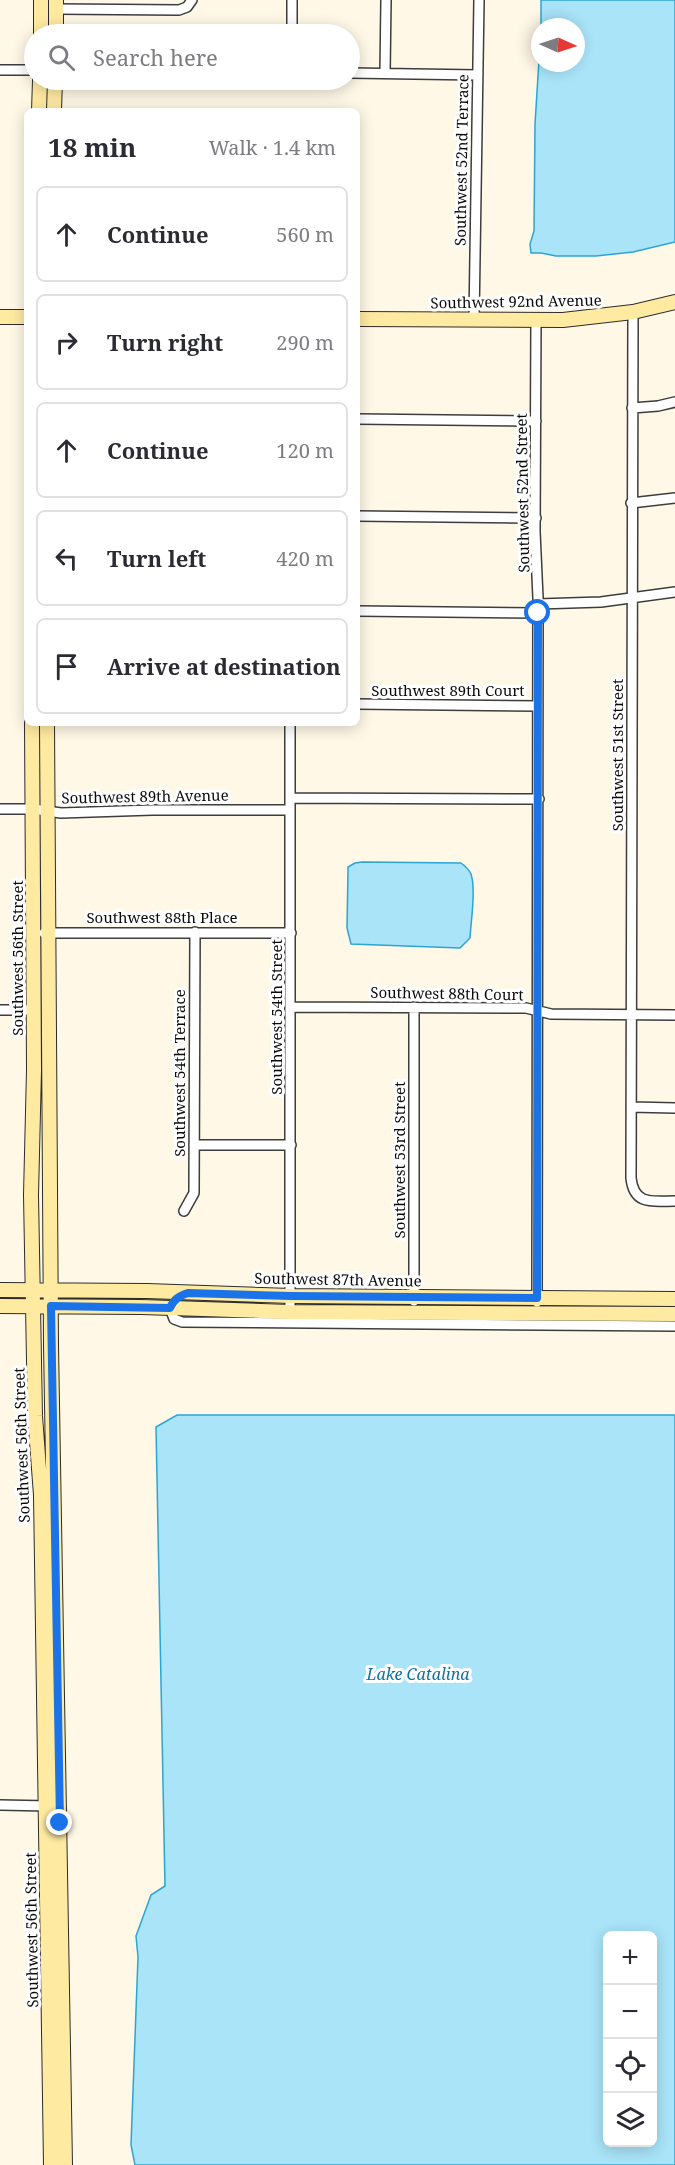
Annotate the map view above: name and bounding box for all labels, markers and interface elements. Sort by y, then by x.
north arrow [531,18,585,72]
search box [24,24,360,90]
icon: search [45,41,78,74]
text: Search here [93,42,218,72]
street label: Southwest 52nd Terrace [450,74,472,246]
text: 18 min [48,129,136,165]
text: Walk · 1.4 km [209,134,336,161]
icon: ahead [50,218,83,251]
text: Continue [107,219,209,249]
text: 560 m [276,221,334,248]
street label: Southwest 92nd Avenue [430,290,602,312]
icon: right [50,326,83,359]
text: Turn right [107,327,223,357]
text: 290 m [276,329,334,356]
street label: Southwest 52nd Street [511,413,533,573]
icon: ahead [50,434,83,467]
text: Continue [107,435,209,465]
text: 120 m [276,437,334,464]
icon: left [50,542,83,575]
text: Turn left [107,543,206,573]
text: 420 m [276,545,334,572]
route start [524,599,550,625]
icon: arrive [50,650,83,683]
text: Arrive at destination [107,651,341,681]
street label: Southwest 51st Street [607,679,627,831]
street label: Southwest 89th Court [371,680,525,700]
street label: Southwest 89th Avenue [61,785,229,807]
street label: Southwest 56th Street [7,880,27,1036]
street label: Southwest 88th Place [86,907,238,927]
street label: Southwest 54th Street [266,939,286,1095]
street label: Southwest 88th Court [370,982,524,1004]
street label: Southwest 54th Terrace [169,989,189,1157]
street label: Southwest 53rd Street [389,1082,409,1238]
street label: Southwest 87th Avenue [254,1268,422,1290]
street label: Southwest 56th Street [8,1367,34,1523]
water label: Lake Catalina [365,1663,470,1685]
route end [46,1809,72,1835]
street label: Southwest 56th Street [20,1852,42,2008]
map controls [603,1931,657,2147]
button: + [603,1931,657,1985]
button: − [603,1985,657,2039]
button: locate [603,2039,657,2093]
button: layers [603,2093,657,2147]

